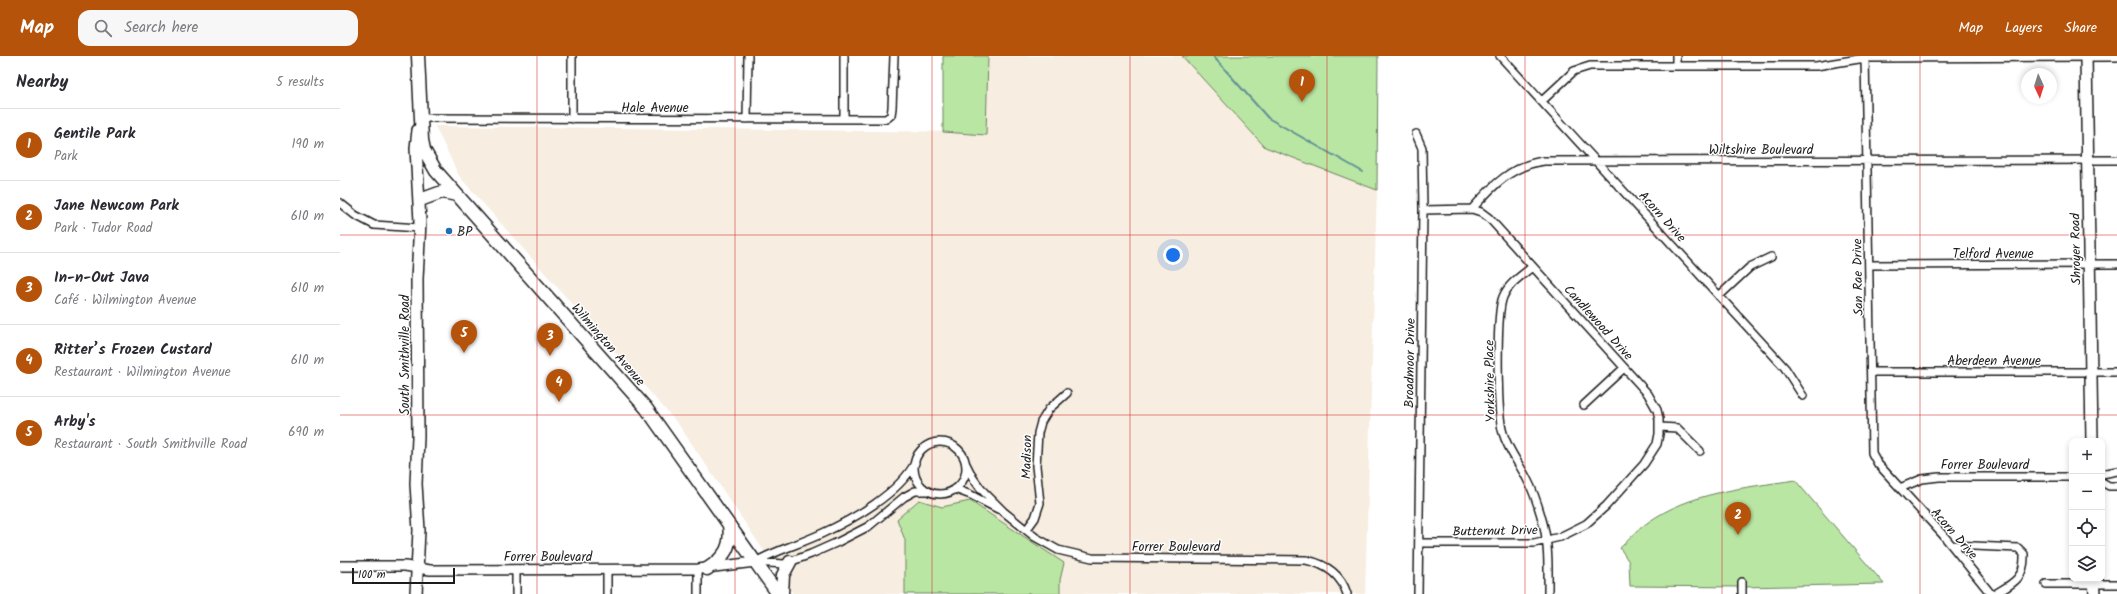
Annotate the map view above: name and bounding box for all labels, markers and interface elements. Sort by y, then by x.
search box [78,10,358,46]
text: Map [20,13,54,43]
text: Search here [124,16,198,40]
icon: search [92,17,114,39]
text: Map [1959,17,1983,39]
text: Layers [2005,17,2043,39]
text: Share [2065,17,2097,39]
north arrow [2021,68,2057,104]
text: Nearby [16,69,68,96]
pin: 1 [1289,69,1315,102]
text: 5 results [276,72,324,93]
street label: Hale Avenue [621,98,689,119]
text: Gentile Park [54,122,135,146]
text: 1 [27,134,31,155]
text: 190 m [292,134,324,155]
street label: Wiltshire Boulevard [1709,140,1814,161]
text: Park [54,146,78,167]
street label: Acorn Drive [1633,187,1691,248]
text: Jane Newcom Park [54,194,179,218]
text: 2 [25,206,33,227]
text: 610 m [291,206,324,227]
street label: Shroyer Road [2065,212,2088,285]
text: Park · Tudor Road [54,218,152,239]
place label: BP [457,222,473,243]
marker: BP [444,226,454,236]
street label: San Rae Drive [1847,238,1870,316]
street label: Telford Avenue [1952,244,2034,265]
your location [1163,245,1183,265]
text: In-n-Out Java [54,266,149,290]
text: 3 [25,278,33,299]
text: 610 m [291,278,324,299]
street label: Candlewood Drive [1558,280,1638,366]
text: Café · Wilmington Avenue [54,290,196,311]
street label: South Smithville Road [395,294,416,415]
street label: Wilmington Avenue [566,299,650,391]
street label: Broadmoor Drive [1399,318,1422,408]
pin: 5 [451,320,477,353]
pin: 3 [537,323,563,356]
text: Ritter’s Frozen Custard [54,338,212,362]
street label: Yorkshire Place [1479,339,1502,423]
text: 4 [25,350,33,371]
text: 610 m [291,350,324,371]
street label: Aberdeen Avenue [1947,351,2041,372]
text: Restaurant · Wilmington Avenue [54,362,231,383]
pin: 4 [546,369,572,402]
text: Arby's [54,410,96,434]
text: 5 [26,422,32,443]
text: 690 m [288,422,324,443]
text: Restaurant · South Smithville Road [54,434,247,455]
street label: Madison [1017,435,1038,479]
map controls [2069,438,2105,582]
button: + [2069,438,2105,474]
street label: Forrer Boulevard [1941,455,2030,476]
button: − [2069,474,2105,510]
pin: 2 [1725,502,1751,535]
street label: Acorn Drive [1925,503,1983,565]
button: locate [2069,510,2105,546]
street label: Butternut Drive [1452,520,1538,543]
street label: Forrer Boulevard [1132,537,1221,558]
button: layers [2069,546,2105,582]
street label: Forrer Boulevard [504,547,593,568]
scale bar [352,566,455,585]
text: 100 m [358,566,386,584]

